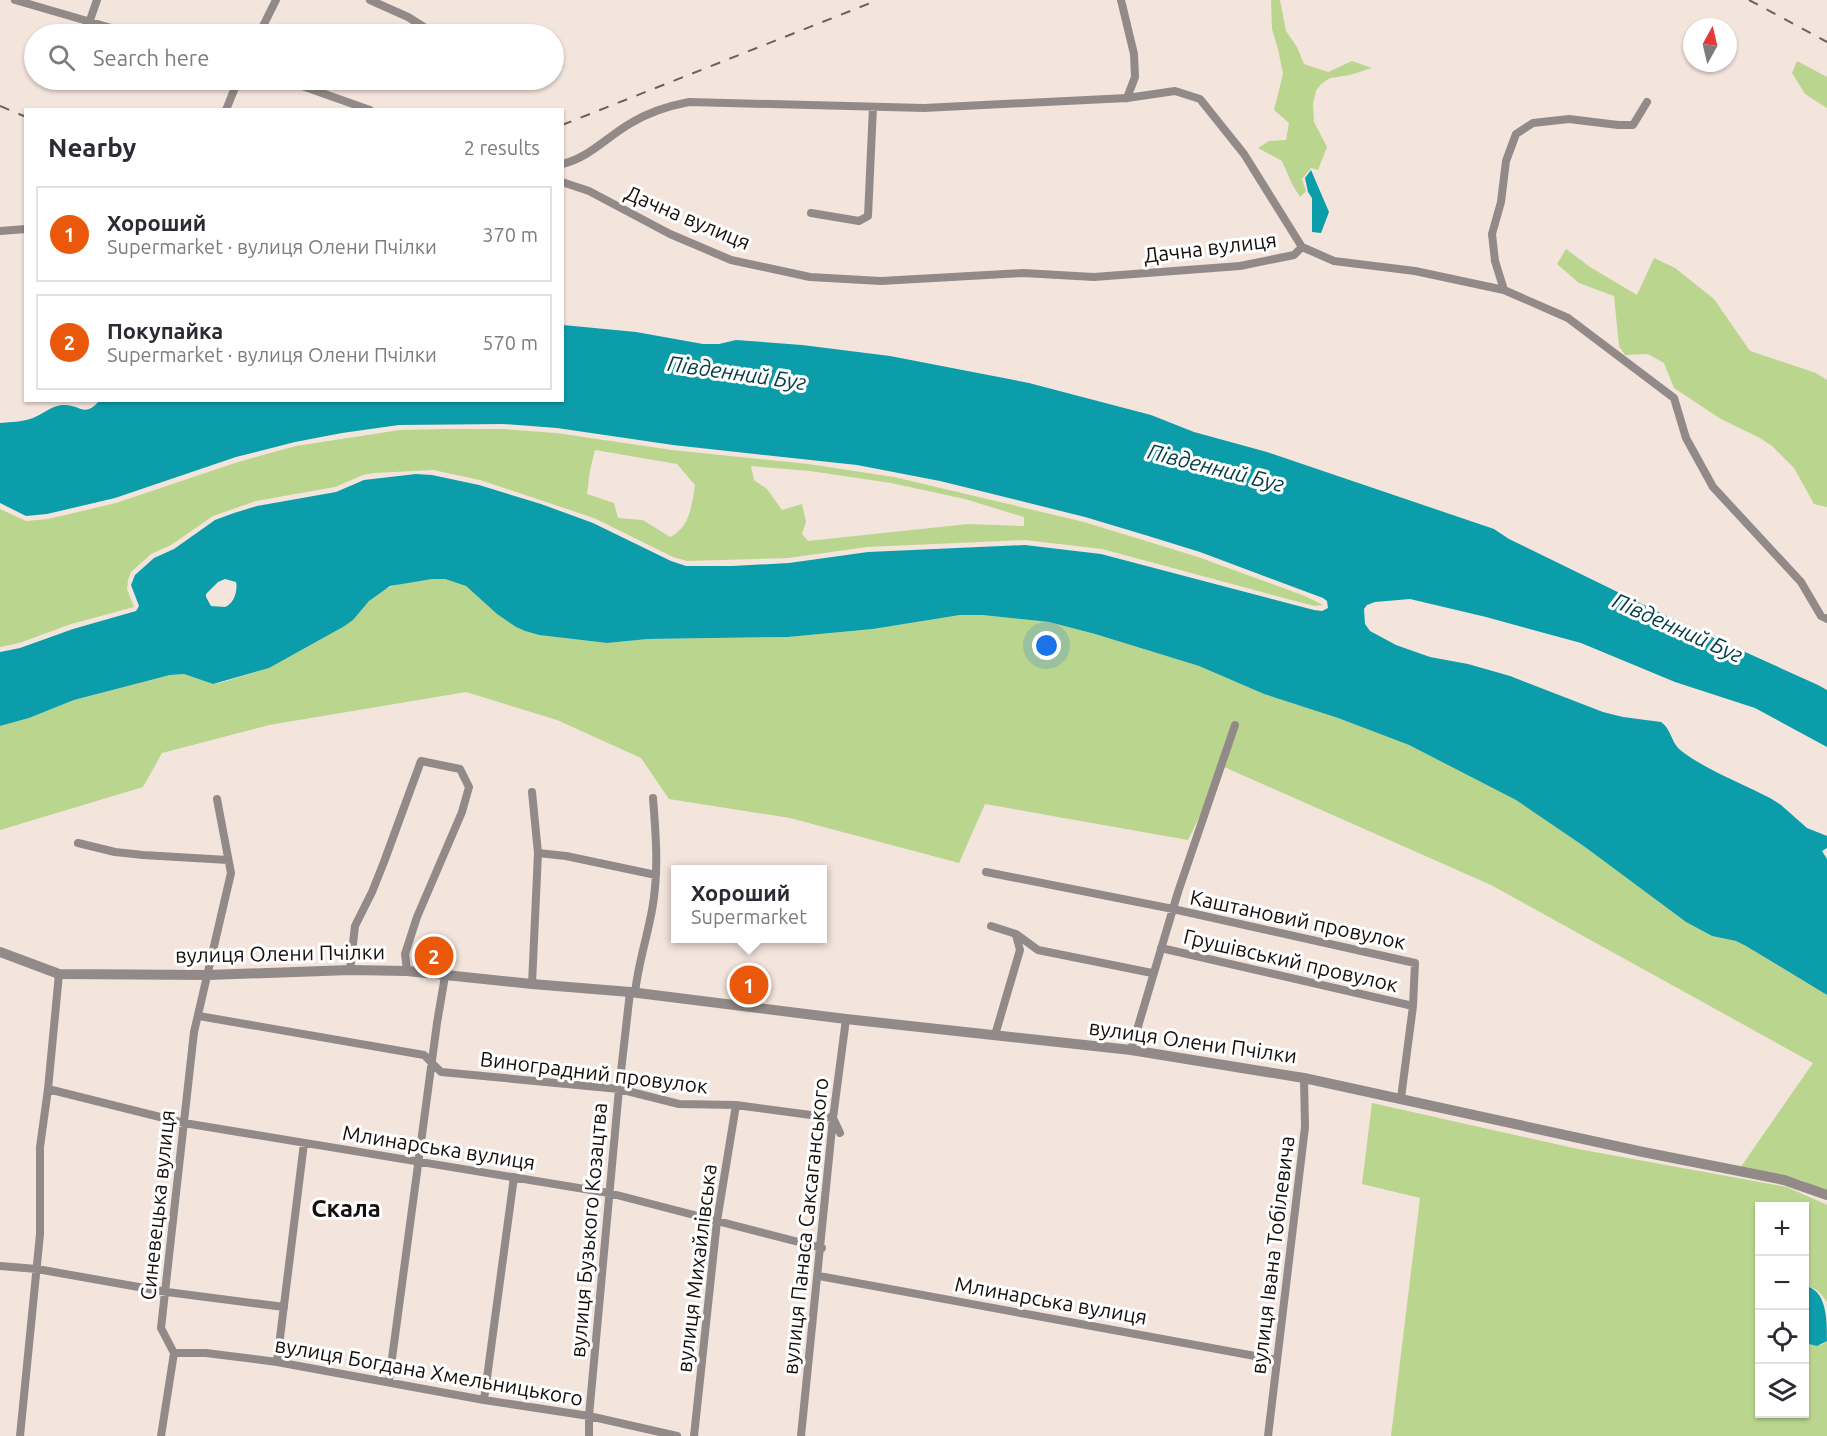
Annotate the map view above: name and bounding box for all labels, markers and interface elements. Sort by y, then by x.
north arrow [1683,18,1737,72]
search box [24,24,564,90]
icon: search [45,41,78,74]
text: Search here [93,45,209,70]
text: Nearby [48,133,136,162]
text: 2 results [464,136,540,159]
street label: Дачна вулиця [622,180,754,254]
text: Хороший [107,210,206,235]
text: 1 [64,223,75,246]
text: 370 m [482,223,538,246]
street label: Дачна вулиця [1142,227,1278,267]
text: Supermarket · вулиця Олени Пчілки [107,235,437,258]
text: Покупайка [107,318,223,343]
text: 2 [64,331,75,354]
text: 570 m [482,331,538,354]
text: Supermarket · вулиця Олени Пчілки [107,343,437,366]
water label: Південний Буг [666,350,808,394]
water label: Південний Буг [1145,438,1287,496]
water label: Південний Буг [1609,587,1747,667]
your location [1032,631,1061,660]
popup [671,865,827,943]
text: Хороший [691,880,790,905]
street label: Каштановий провулок [1188,884,1408,954]
text: Supermarket [691,905,807,928]
street label: Грушівський провулок [1181,924,1401,996]
pin: 2 [414,934,454,978]
street label: вулиця Олени Пчілки [175,939,385,967]
pin: 1 [730,962,768,1008]
street label: вулиця Олени Пчілки [1087,1015,1299,1067]
street label: Виноградний провулок [479,1046,710,1098]
street label: вулиця Панаса Саксаганського [777,1076,833,1376]
street label: вулиця Бузького Козацтва [565,1101,611,1359]
street label: Синевецька вулиця [135,1109,179,1301]
street label: Млинарська вулиця [341,1120,537,1174]
street label: вулиця Івана Тобілевича [1245,1134,1299,1376]
street label: вулиця Михайлівська [671,1162,721,1374]
district label: Скала [311,1195,381,1222]
map controls [1755,1202,1809,1418]
button: + [1755,1202,1809,1256]
button: − [1755,1256,1809,1310]
street label: Млинарська вулиця [953,1271,1149,1329]
button: locate [1755,1310,1809,1364]
street label: вулиця Богдана Хмельницького [273,1332,585,1410]
button: layers [1755,1364,1809,1418]

